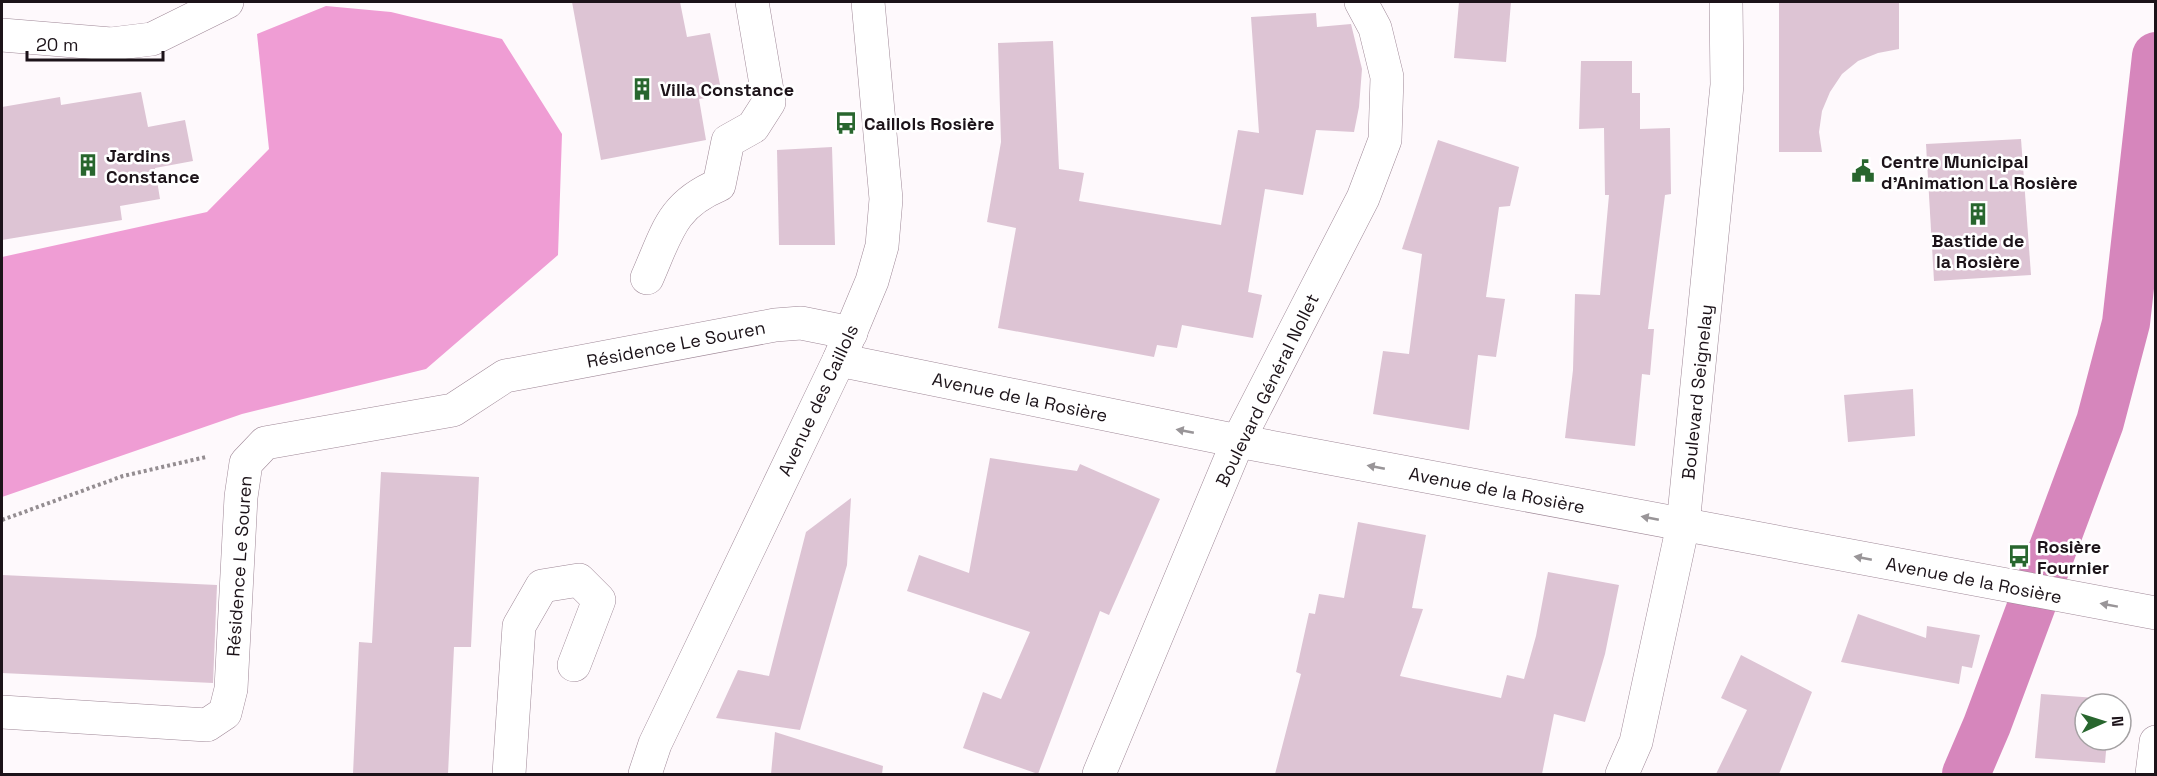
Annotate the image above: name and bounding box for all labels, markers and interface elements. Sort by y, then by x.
scale bar [27,24,164,62]
text: 20 m [36,33,79,56]
building icon: Villa Constance [629,76,655,102]
place label: Villa Constance [660,78,794,101]
bus stop icon: Caillols Rosière [833,110,859,136]
place label: Caillols Rosière [864,112,994,135]
place label: Jardins Constance [106,144,200,188]
place label: Centre Municipal d'Animation La Rosière [1881,150,2078,194]
building icon: Jardins Constance [75,152,101,178]
public building icon: Centre Municipal d'Animation La Rosière [1850,158,1876,184]
building icon: Bastide de la Rosière [1965,201,1991,227]
place label: Bastide de la Rosière [1932,229,2024,273]
street label: Boulevard Général Nollet [1210,290,1324,490]
street label: Boulevard Seignelay [1676,303,1718,481]
street label: Résidence Le Souren [585,315,767,373]
street label: Avenue des Caillols [773,320,863,480]
street label: Avenue de la Rosière [930,367,1110,427]
one-way arrow [1175,426,1194,435]
one-way arrow [1366,462,1385,471]
street label: Avenue de la Rosière [1407,462,1587,518]
street label: Résidence Le Souren [221,475,257,657]
one-way arrow [1641,514,1660,523]
place label: Rosière Fournier [2037,535,2109,579]
bus stop icon: Rosière Fournier [2006,543,2032,569]
street label: Avenue de la Rosière [1884,552,2064,608]
one-way arrow [1853,553,1872,562]
one-way arrow [2100,600,2119,609]
north arrow [2073,692,2133,752]
text: N [2107,715,2128,727]

